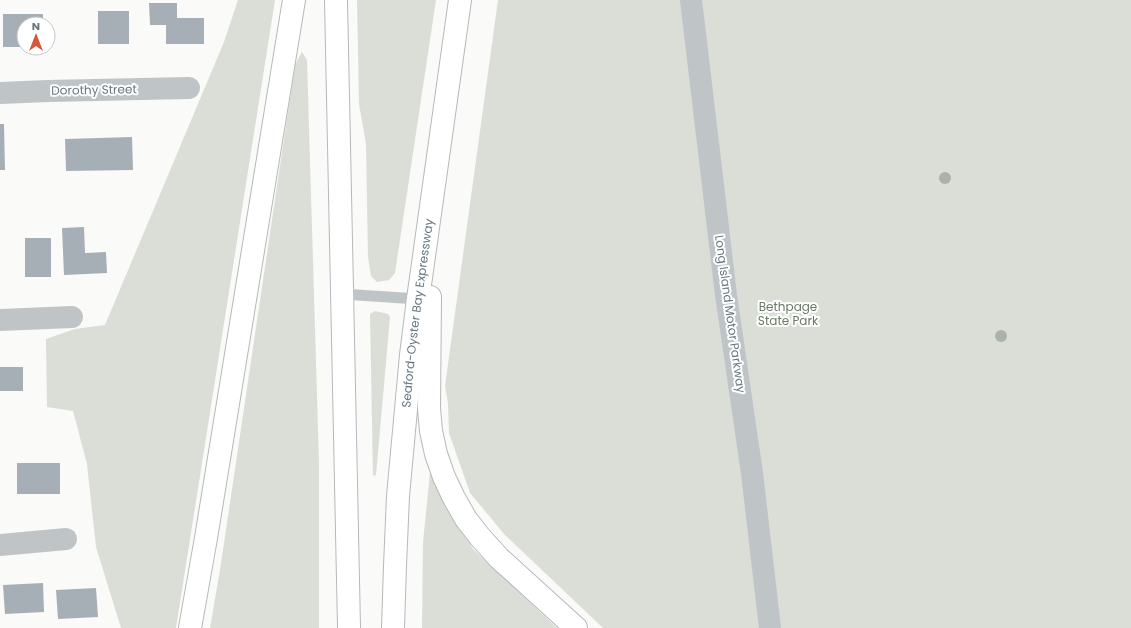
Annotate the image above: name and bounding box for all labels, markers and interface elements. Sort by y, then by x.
north arrow [16,16,56,56]
text: N [32,18,40,34]
street label: Dorothy Street [51,80,137,99]
street label: Seaford-Oyster Bay Expressway [397,217,437,408]
street label: Long Island Motor Parkway [711,234,750,394]
park label: Bethpage State Park [758,298,819,329]

